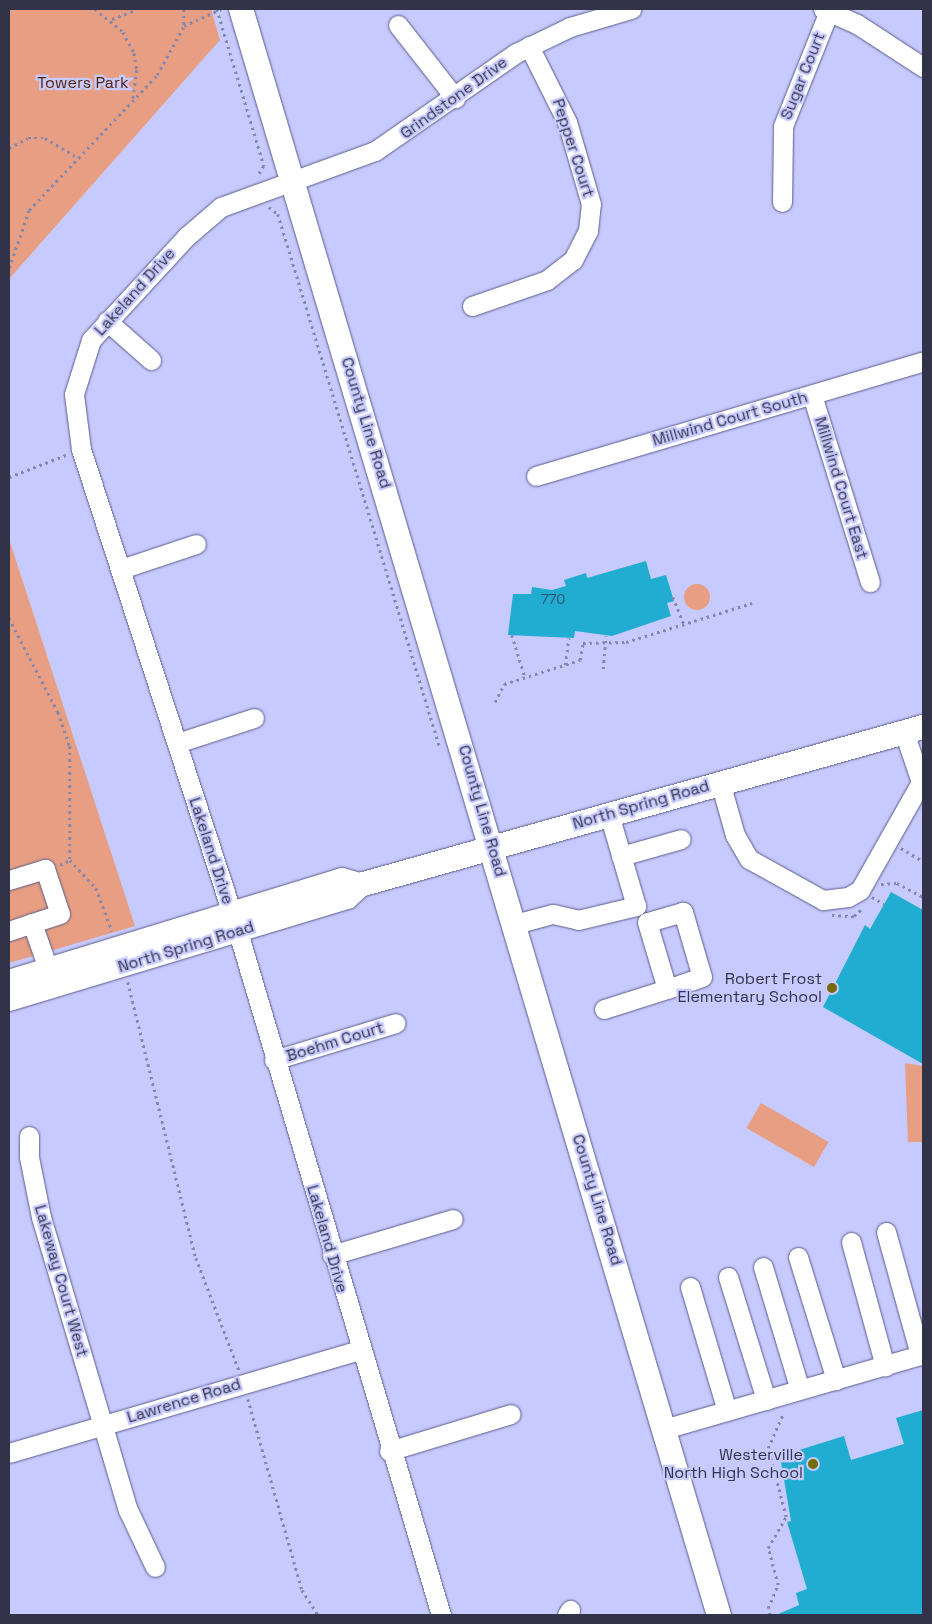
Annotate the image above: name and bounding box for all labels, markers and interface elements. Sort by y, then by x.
street label: Sugar Court [777,29,829,123]
street label: Grindstone Drive [397,53,511,143]
park label: Towers Park [37,73,129,93]
street label: Pepper Court [548,96,598,200]
street label: Lakeland Drive [91,244,179,340]
street label: County Line Road [337,355,395,491]
street label: Millwind Court South [650,388,810,450]
street label: Millwind Court East [810,415,872,561]
house number: 770 [541,591,565,607]
street label: County Line Road [454,743,510,879]
street label: North Spring Road [570,776,712,834]
street label: Lakeland Drive [185,795,237,907]
street label: North Spring Road [116,917,256,977]
place label: Robert Frost Elementary School [677,969,822,1007]
marker: Robert Frost Elementary School [826,982,838,994]
street label: Boehm Court [284,1018,386,1066]
street label: County Line Road [568,1132,626,1268]
street label: Lakeland Drive [302,1183,352,1295]
street label: Lakeway Court West [30,1203,92,1359]
street label: Lawrence Road [125,1375,243,1427]
place label: Westerville North High School [664,1445,803,1483]
marker: Westerville North High School [807,1458,819,1470]

